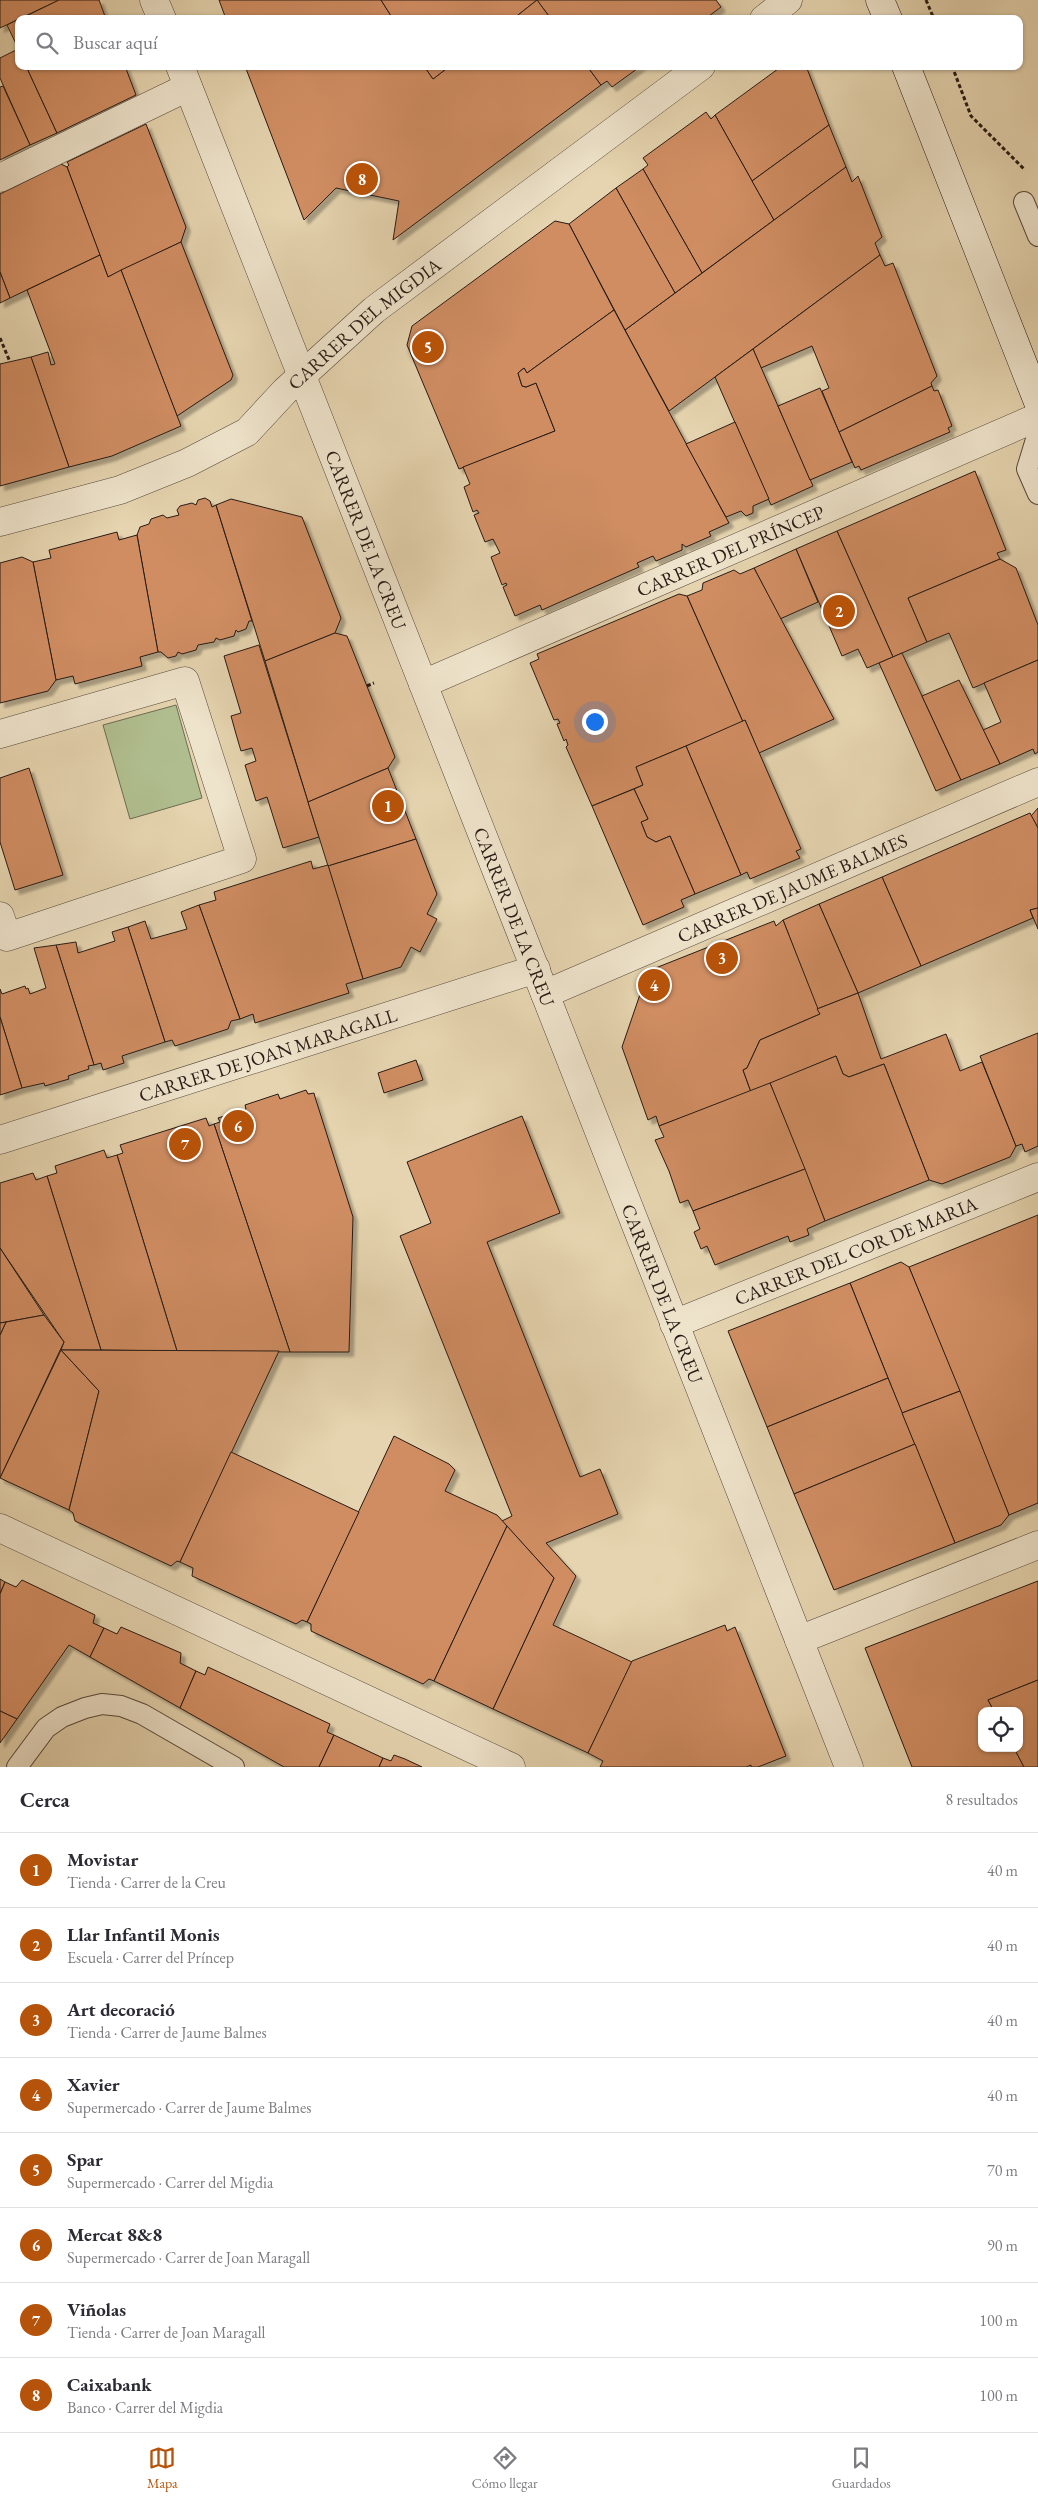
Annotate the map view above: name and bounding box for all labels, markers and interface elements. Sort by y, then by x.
search box [15,15,1023,70]
icon: search [33,29,61,57]
text: Buscar aquí [73,30,158,55]
pin: 8 [346,160,378,198]
street label: CARRER DEL MIGDIA [282,251,447,395]
pin: 5 [412,328,444,366]
street label: CARRER DE LA CREU [320,446,413,633]
street label: CARRER DEL PRÍNCEP [633,499,828,602]
pin: 2 [823,592,855,630]
your location [582,709,608,735]
pin: 1 [372,787,404,825]
street label: CARRER DE LA CREU [468,823,561,1010]
street label: CARRER DE JAUME BALMES [673,827,911,948]
pin: 3 [706,939,738,977]
pin: 4 [638,966,670,1004]
street label: CARRER DE JOAN MARAGALL [135,1002,400,1107]
pin: 6 [222,1107,254,1145]
pin: 7 [169,1125,201,1163]
street label: CARRER DEL COR DE MARIA [731,1190,982,1311]
street label: CARRER DE LA CREU [616,1200,709,1387]
map controls [978,1707,1023,1752]
button: locate [978,1707,1023,1752]
text: Cerca [20,1786,70,1813]
text: 8 resultados [946,1789,1018,1810]
text: Movistar [67,1847,138,1872]
text: 1 [32,1860,40,1881]
text: 40 m [987,1860,1018,1881]
text: Tienda · Carrer de la Creu [67,1872,226,1893]
text: Llar Infantil Monis [67,1922,220,1947]
text: 2 [32,1935,40,1956]
text: 40 m [987,1935,1018,1956]
text: Escuela · Carrer del Príncep [67,1947,234,1968]
text: Art decoració [67,1997,175,2022]
text: 3 [32,2010,40,2031]
text: 40 m [987,2010,1018,2031]
text: Tienda · Carrer de Jaume Balmes [67,2022,267,2043]
text: Xavier [67,2072,120,2097]
text: 4 [32,2085,40,2106]
text: 40 m [987,2085,1018,2106]
text: Supermercado · Carrer de Jaume Balmes [67,2097,311,2118]
text: Spar [67,2147,103,2172]
text: 5 [32,2160,40,2181]
text: 70 m [987,2160,1018,2181]
text: Supermercado · Carrer del Migdia [67,2172,273,2193]
text: Mercat 8&8 [67,2222,162,2247]
text: 6 [32,2235,40,2256]
text: 90 m [987,2235,1018,2256]
text: Supermercado · Carrer de Joan Maragall [67,2247,310,2268]
text: Viñolas [67,2297,126,2322]
text: 7 [32,2310,40,2331]
text: 100 m [979,2310,1018,2331]
text: Tienda · Carrer de Joan Maragall [67,2322,265,2343]
text: Caixabank [67,2372,152,2397]
text: 8 [32,2385,40,2406]
text: 100 m [979,2385,1018,2406]
text: Banco · Carrer del Migdia [67,2397,223,2418]
tab: Mapa [147,2444,178,2492]
tab: Cómo llegar [472,2444,538,2492]
tab: Guardados [832,2444,891,2492]

